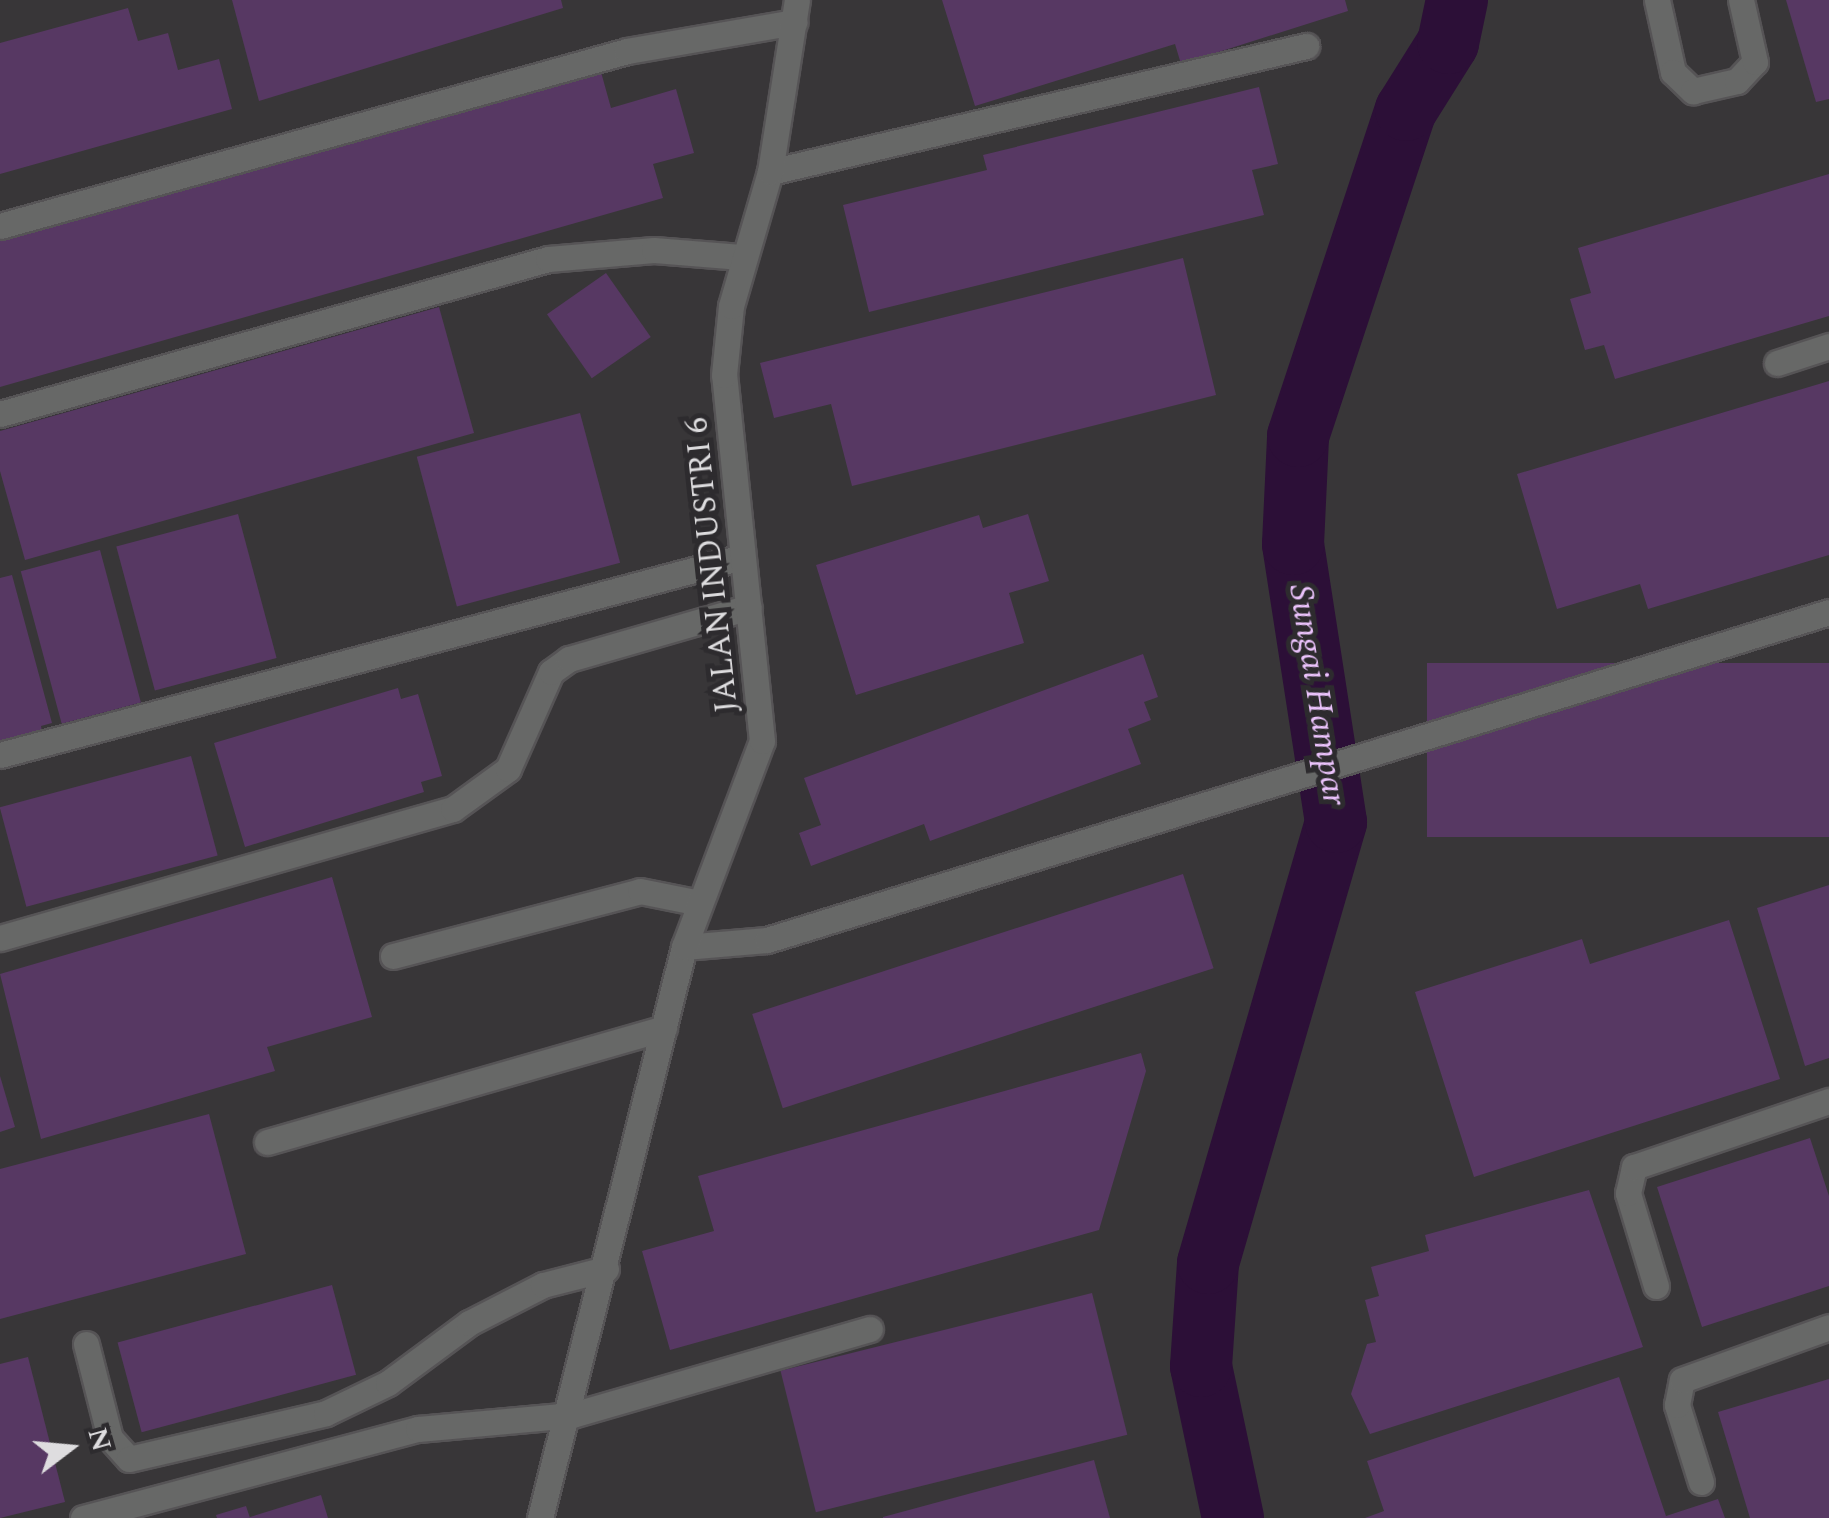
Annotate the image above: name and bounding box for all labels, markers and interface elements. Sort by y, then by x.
street label: JALAN INDUSTRI 6 [678,415,748,715]
water label: Sungai Hampar [1279,581,1355,809]
north arrow [20,1398,120,1498]
text: N [75,1423,123,1456]

